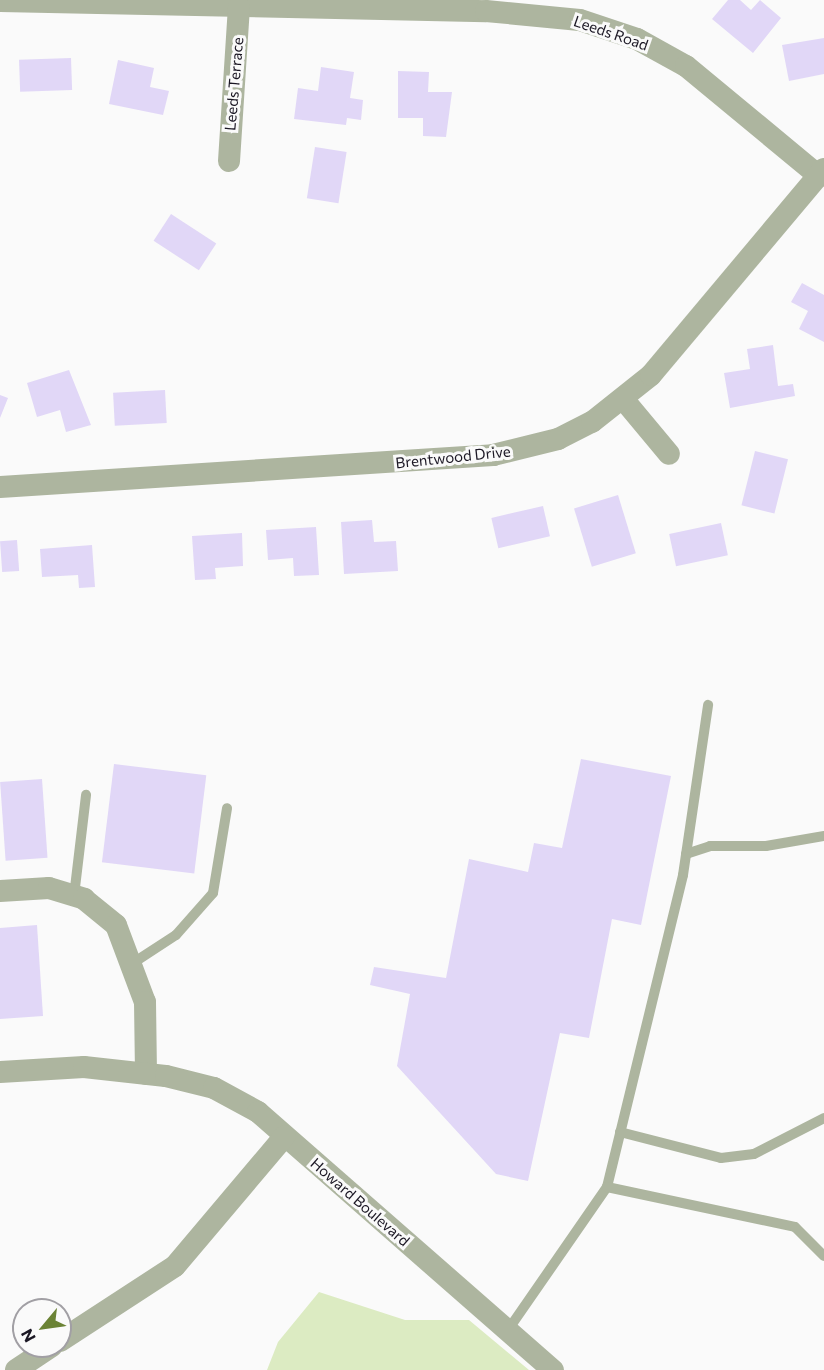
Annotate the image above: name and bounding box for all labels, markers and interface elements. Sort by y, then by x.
street label: Leeds Road [571,12,651,54]
street label: Leeds Terrace [221,36,247,132]
street label: Brentwood Drive [395,442,511,472]
street label: Howard Boulevard [307,1154,413,1250]
north arrow [12,1298,72,1358]
text: N [16,1326,39,1346]

